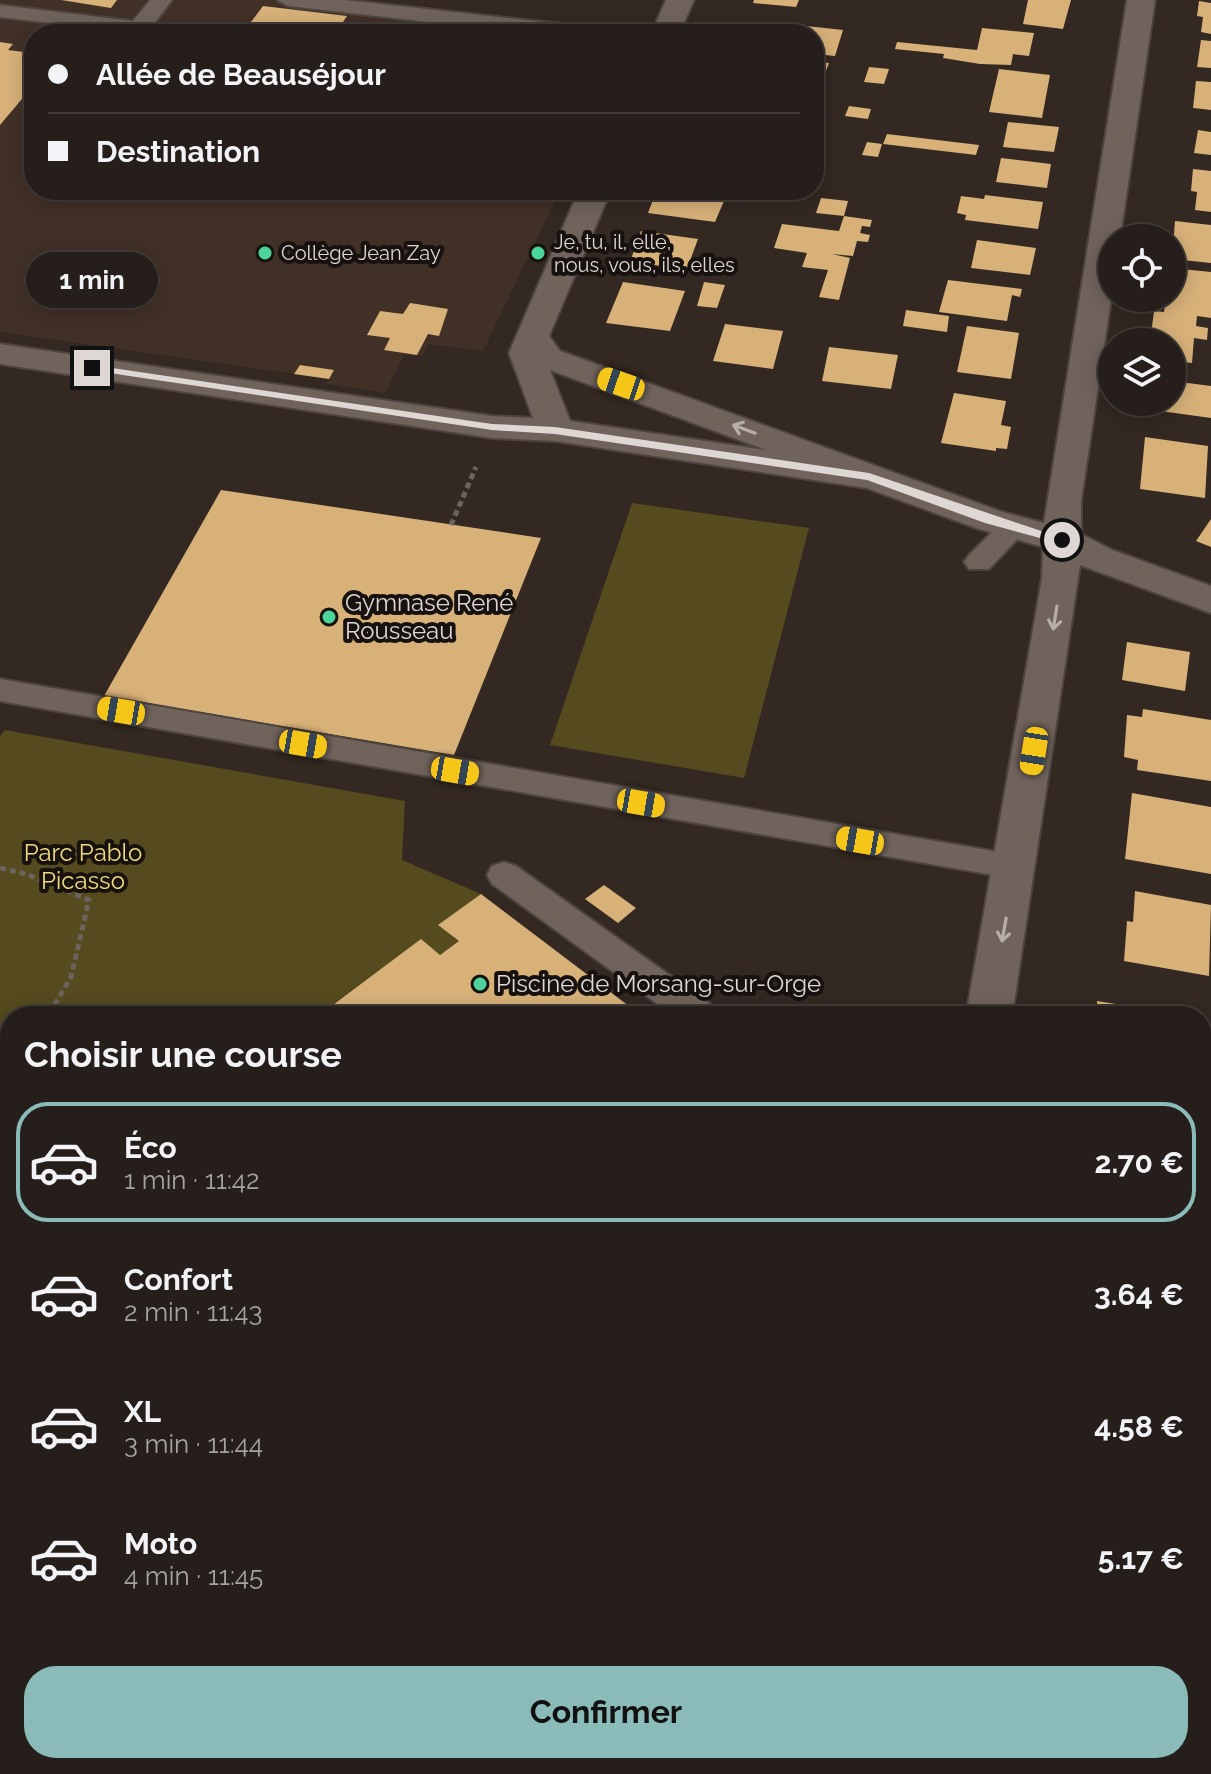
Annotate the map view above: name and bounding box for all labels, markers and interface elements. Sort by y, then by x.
text: Allée de Beauséjour [96,57,386,92]
text: Destination [96,134,260,169]
map controls [1098,224,1186,416]
button: locate [1098,224,1186,312]
place label: Je, tu, il, elle, nous, vous, ils, elles [554,230,735,277]
place label: Collège Jean Zay [281,241,441,265]
marker: Collège Jean Zay [256,244,274,262]
marker: Je, tu, il, elle, nous, vous, ils, elles [529,244,547,262]
callout: 1 min [26,252,158,308]
text: 1 min [59,265,125,295]
button: layers [1098,328,1186,416]
route end [74,350,110,386]
car [594,365,648,403]
one-way arrow [732,421,757,435]
route start [1044,522,1080,558]
place label: Gymnase René Rousseau [345,588,513,645]
one-way arrow [1047,605,1062,630]
marker: Gymnase René Rousseau [320,608,338,626]
car [95,695,147,727]
car [1018,725,1050,777]
car [277,728,329,760]
car [429,755,481,787]
car [615,787,667,819]
car [834,825,886,857]
park label: Parc Pablo Picasso [24,838,142,895]
one-way arrow [996,917,1011,942]
place label: Piscine de Morsang-sur-Orge [496,969,821,998]
marker: Piscine de Morsang-sur-Orge [471,975,489,993]
text: Choisir une course [24,1033,342,1075]
icon: car [28,1126,100,1198]
text: Éco [124,1130,177,1165]
text: 2.70 € [1095,1145,1184,1180]
text: 1 min · 11:42 [124,1165,260,1195]
icon: car [28,1258,100,1330]
text: Confort [124,1262,233,1297]
text: 3.64 € [1094,1277,1184,1312]
text: 2 min · 11:43 [124,1297,262,1327]
icon: car [28,1390,100,1462]
text: XL [124,1394,161,1429]
text: 4.58 € [1094,1409,1184,1444]
text: 3 min · 11:44 [124,1429,263,1459]
icon: car [28,1522,100,1594]
text: Moto [124,1526,197,1561]
text: 5.17 € [1098,1541,1184,1576]
text: 4 min · 11:45 [124,1561,263,1591]
button: Confirmer [24,1666,1188,1758]

